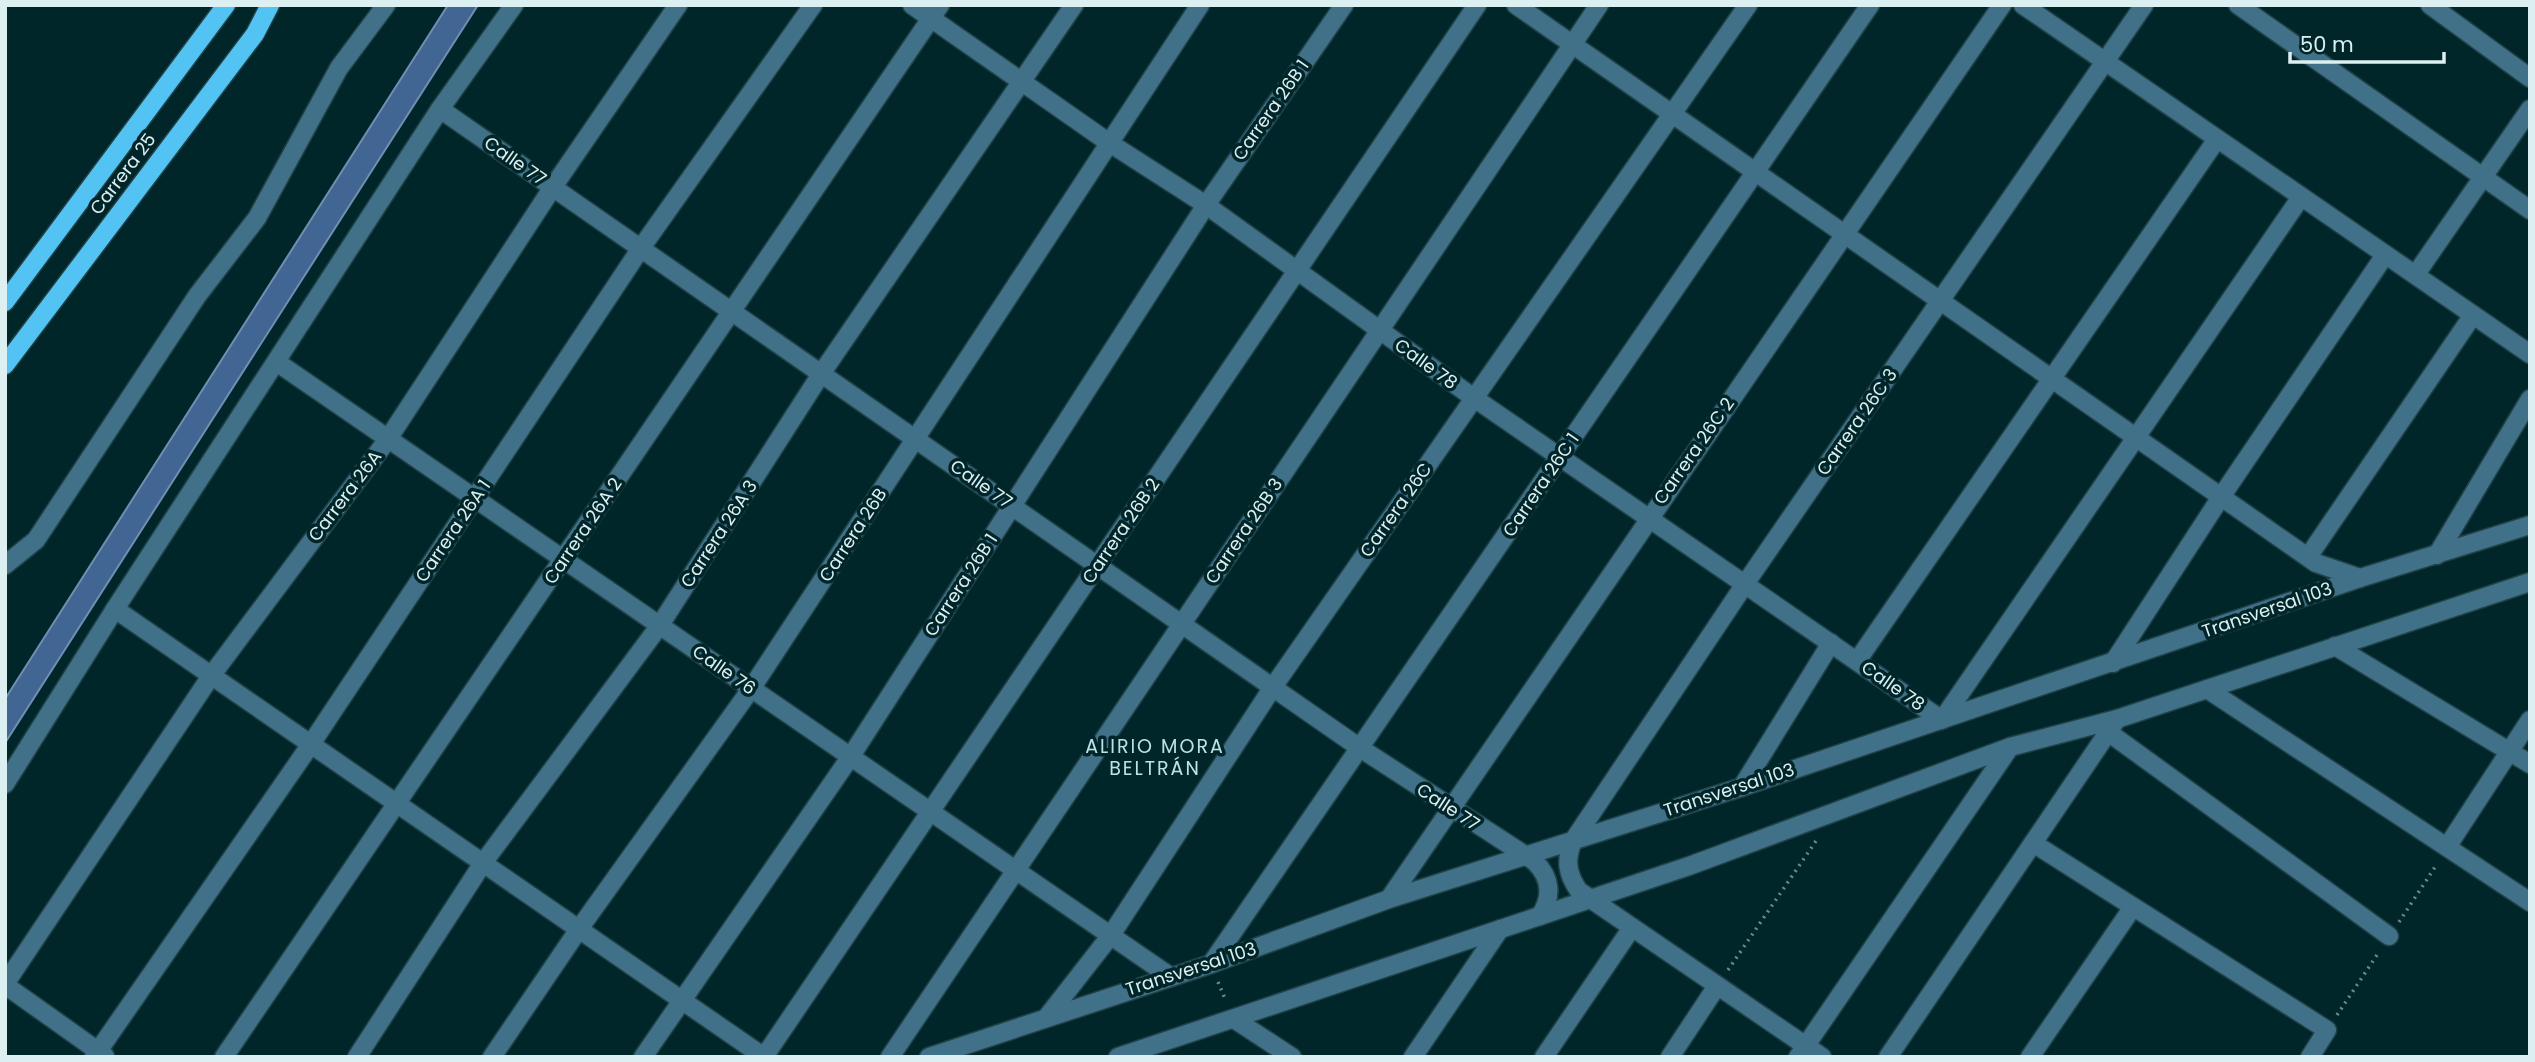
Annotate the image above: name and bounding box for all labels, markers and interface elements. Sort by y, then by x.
scale bar [2290,21,2444,65]
text: 50 m [2300,30,2354,59]
street label: Carrera 26B 1 [1227,54,1315,165]
street label: Carrera 25 [84,128,161,220]
street label: Calle 77 [479,130,551,191]
street label: Calle 78 [1390,332,1463,395]
street label: Carrera 26C 3 [1810,363,1903,480]
street label: Carrera 26C 2 [1647,392,1740,509]
street label: Carrera 26C 1 [1497,428,1585,542]
street label: Carrera 26A [302,445,387,546]
street label: Calle 77 [945,453,1017,514]
street label: Carrera 26C [1354,457,1437,562]
street label: Carrera 26A 2 [538,473,627,589]
street label: Carrera 26B 2 [1076,473,1165,588]
street label: Carrera 26B 3 [1199,473,1288,589]
street label: Carrera 26A 1 [409,474,496,587]
street label: Carrera 26A 3 [674,475,763,592]
street label: Carrera 26B [813,483,892,586]
street label: Carrera 26B 1 [918,529,1003,641]
street label: Transversal 103 [2198,576,2335,643]
street label: Calle 76 [688,639,761,701]
street label: Calle 78 [1857,655,1930,717]
district label: ALIRIO MORA BELTRÁN [1085,733,1225,782]
street label: Transversal 103 [1660,757,1797,822]
street label: Calle 77 [1412,777,1485,836]
street label: Transversal 103 [1122,936,1259,1001]

